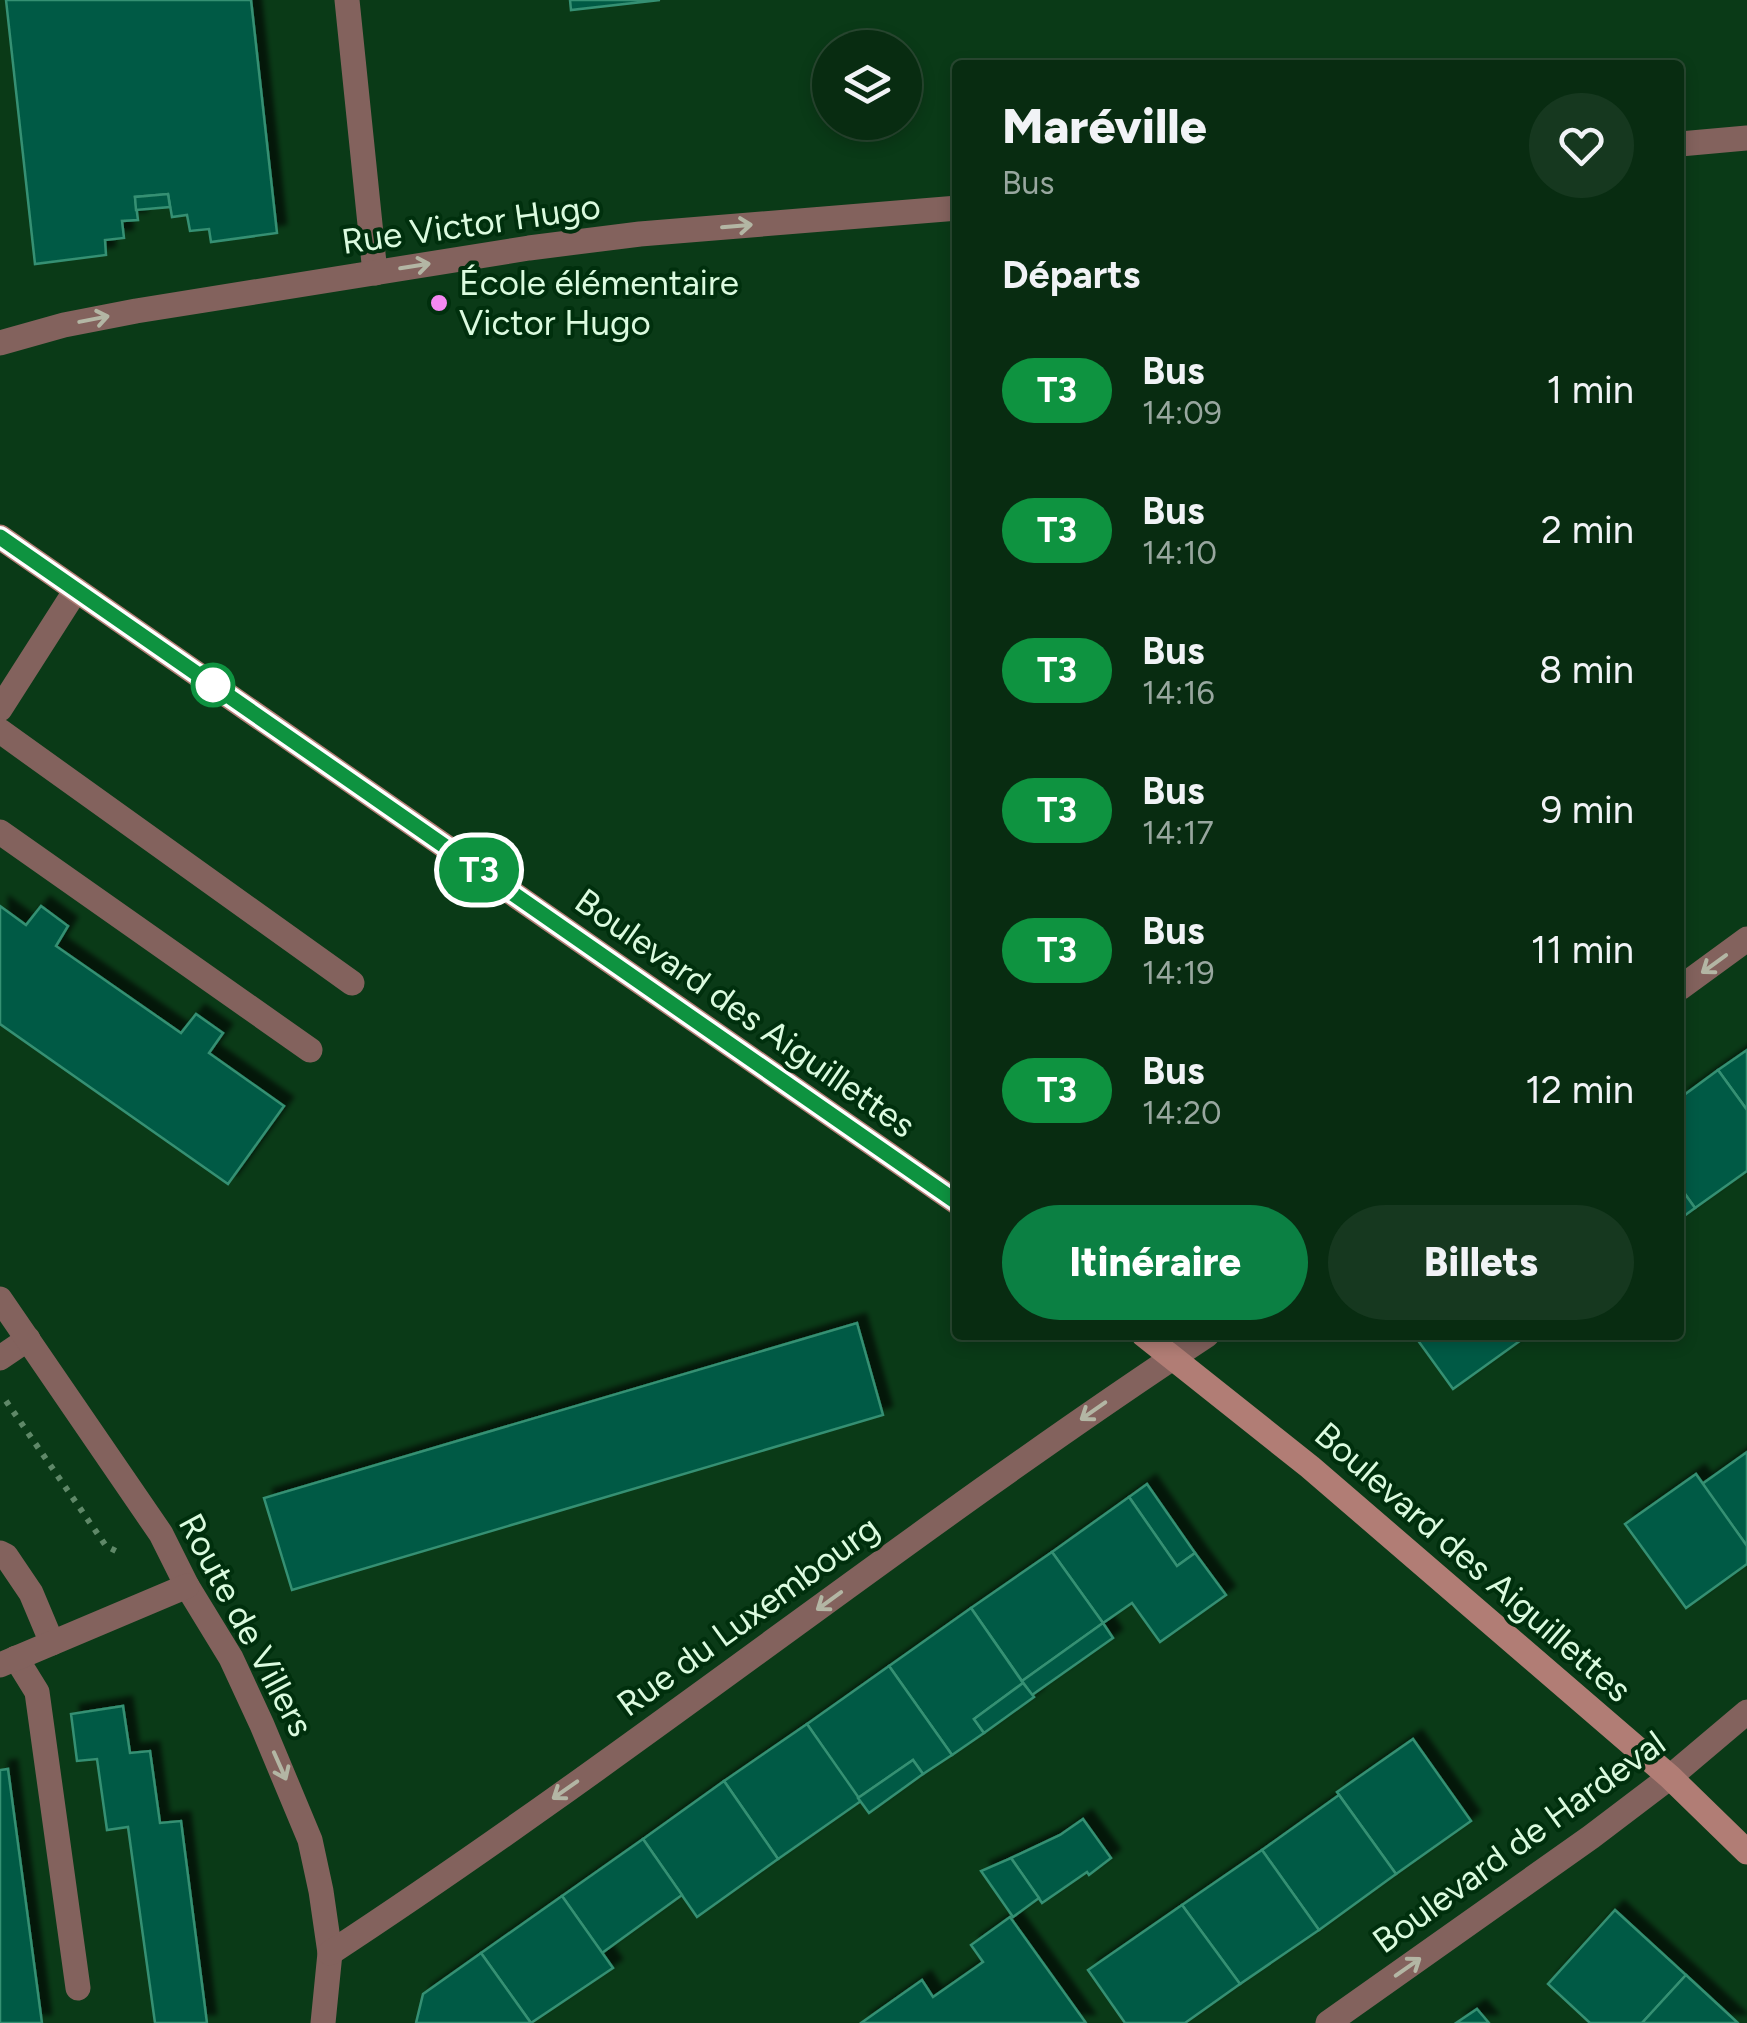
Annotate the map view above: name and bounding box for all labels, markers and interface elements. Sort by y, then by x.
map controls [812,30,922,140]
button: layers [812,30,922,140]
button: heart [1529,93,1634,198]
text: Maréville [1002,97,1207,155]
text: Bus [1002,164,1054,202]
street label: Rue Victor Hugo [339,185,603,263]
one-way arrow [721,216,753,235]
text: Départs [1002,252,1140,298]
one-way arrow [398,257,431,275]
place label: École élémentaire Victor Hugo [459,262,739,344]
marker: École élémentaire Victor Hugo [428,292,450,314]
one-way arrow [78,309,110,328]
text: Bus [1142,348,1205,394]
text: 1 min [1547,367,1634,413]
text: T3 [1037,369,1077,411]
text: 14:09 [1142,394,1222,432]
text: Bus [1142,488,1205,534]
text: 2 min [1541,507,1634,553]
text: T3 [1037,509,1077,551]
text: 14:10 [1142,534,1217,572]
text: Bus [1142,628,1205,674]
text: 8 min [1539,647,1634,693]
text: T3 [1037,649,1077,691]
unlabelled marker [192,664,234,706]
text: 14:16 [1142,674,1215,712]
text: Bus [1142,768,1205,814]
text: 9 min [1541,787,1634,833]
text: T3 [1037,789,1077,831]
text: 14:17 [1142,814,1214,852]
line badge: T3 [434,838,524,902]
text: T3 [459,849,499,891]
street label: Boulevard des Aiguillettes [567,880,923,1146]
text: Bus [1142,908,1205,954]
text: 11 min [1531,927,1634,973]
text: T3 [1037,929,1077,971]
one-way arrow [1700,953,1728,974]
text: 14:19 [1142,954,1215,992]
text: Bus [1142,1048,1205,1094]
text: 12 min [1525,1067,1634,1113]
text: T3 [1037,1069,1077,1111]
text: 14:20 [1142,1094,1222,1132]
button: Itinéraire [1002,1205,1308,1320]
button: Billets [1328,1205,1634,1320]
one-way arrow [1080,1400,1108,1421]
street label: Boulevard des Aiguillettes [1306,1413,1640,1711]
street label: Route de Villers [170,1507,322,1743]
street label: Rue du Luxembourg [609,1507,887,1725]
one-way arrow [816,1590,844,1611]
street label: Boulevard de Hardeval [1365,1722,1673,1962]
one-way arrow [272,1750,290,1781]
one-way arrow [552,1779,579,1800]
one-way arrow [1393,1957,1421,1978]

